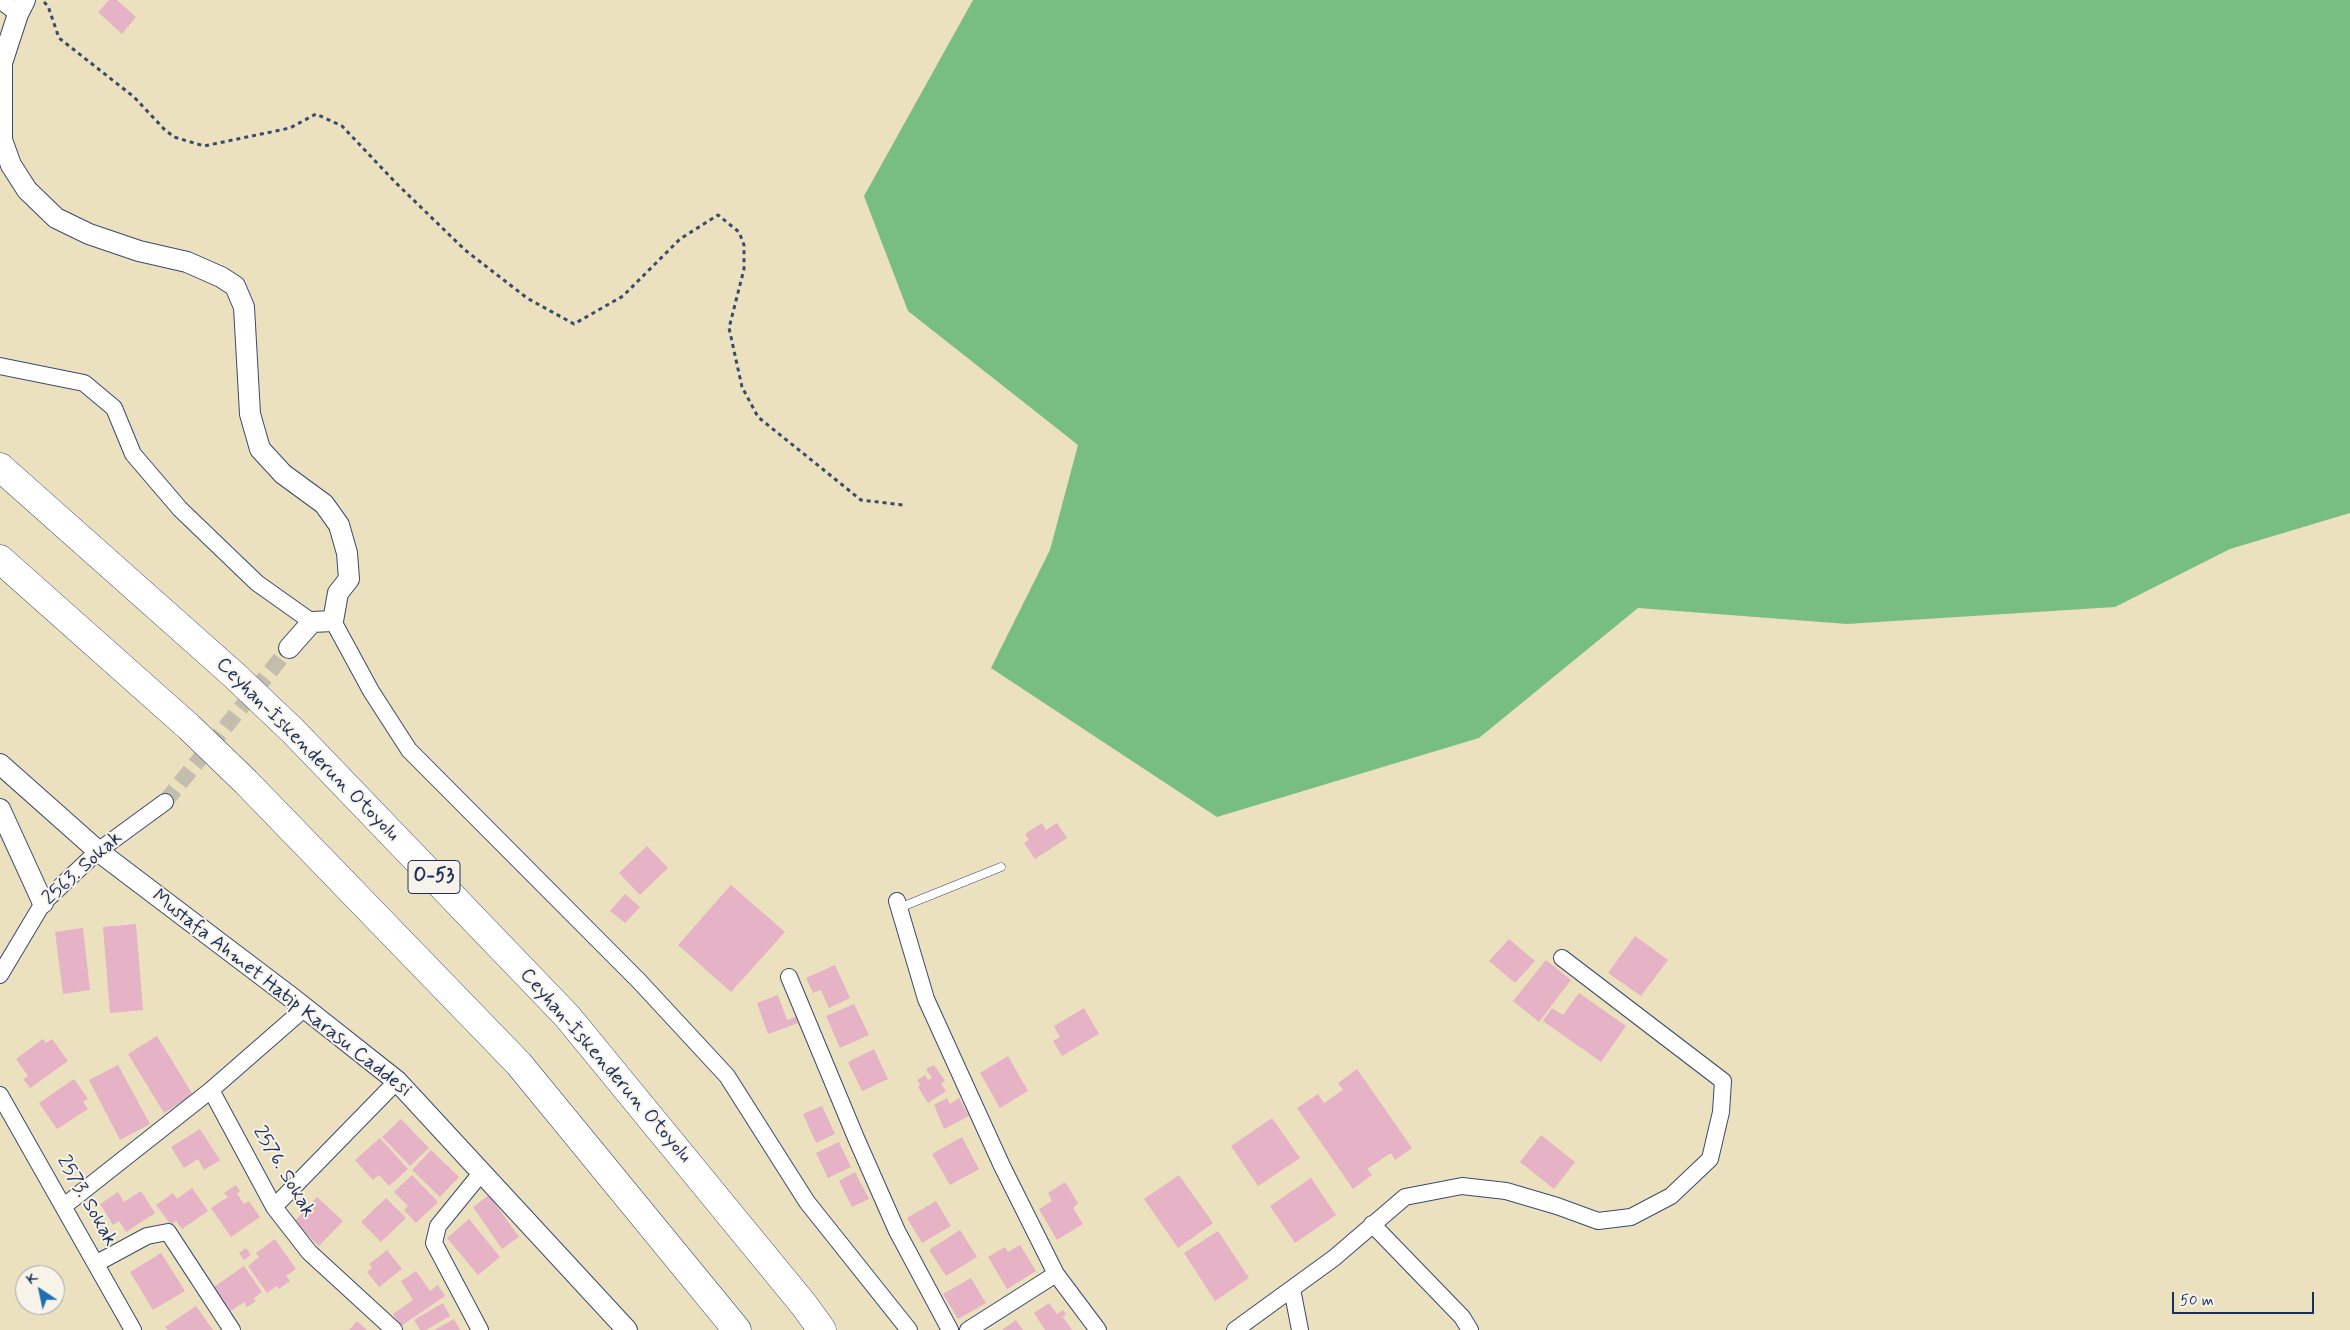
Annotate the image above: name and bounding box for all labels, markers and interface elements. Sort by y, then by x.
street label: Ceyhan-İskenderun Otoyolu [210,653,404,847]
street label: 2563. Sokak [38,827,128,911]
road number: O-53 [408,860,460,894]
street label: Mustafa Ahmet Hatip Karasu Caddesi [146,885,416,1103]
street label: Ceyhan-İskenderun Otoyolu [514,964,696,1168]
street label: 2576. Sokak [246,1122,320,1222]
street label: 2573. Sokak [50,1151,122,1251]
north arrow [15,1265,65,1315]
text: K [23,1268,41,1289]
scale bar [2175,1282,2318,1314]
text: 50 m [2180,1291,2214,1311]

